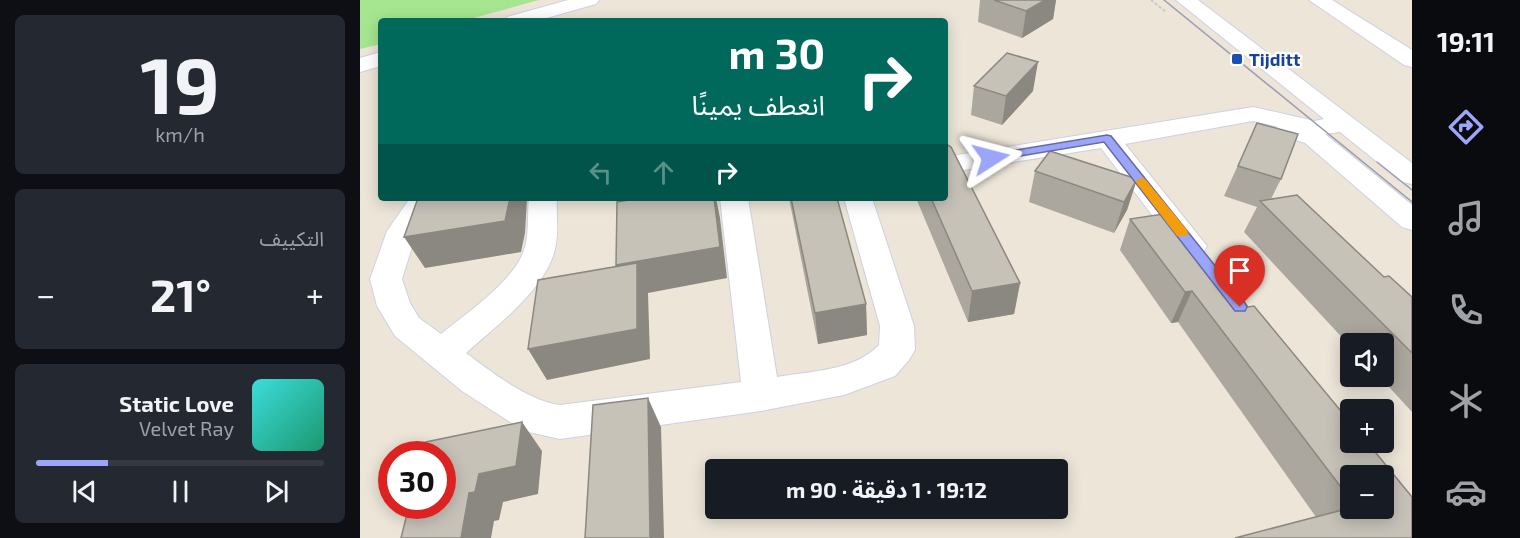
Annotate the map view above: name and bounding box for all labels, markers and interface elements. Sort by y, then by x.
text: 19:11 [1437,25,1495,57]
text: 30 m [729,27,825,77]
text: 19 [140,36,220,130]
icon: right [846,42,924,120]
place label: Tijditt [1249,48,1301,70]
marker: Tijditt [1230,52,1244,66]
text: انعطف يمينًا [692,88,825,120]
icon: directions [1445,106,1487,148]
text: km/h [155,122,205,146]
position arrow [959,126,1023,190]
icon: left [584,156,617,189]
icon: ahead [647,156,680,189]
icon: right [710,156,743,189]
icon: music [1445,197,1487,239]
text: التكييف [260,226,324,250]
pin [1214,245,1265,307]
icon: arrive [1223,254,1256,287]
text: 21° [150,267,211,321]
text: − [36,274,55,314]
text: + [306,274,324,314]
icon: phone [1445,289,1487,331]
map controls [1340,333,1394,519]
button: sound [1340,333,1394,387]
icon: climate [1445,380,1487,422]
text: Static Love [119,390,234,416]
button: + [1340,399,1394,453]
text: Velvet Ray [139,416,234,440]
speed limit sign: 30 [378,441,456,519]
button: − [1340,465,1394,519]
icon: car [1445,471,1487,513]
icon: previous [68,475,101,508]
icon: pause [164,475,197,508]
icon: next [260,475,293,508]
text: 19:12 · 1 دقيقة · 90 m [786,476,987,502]

